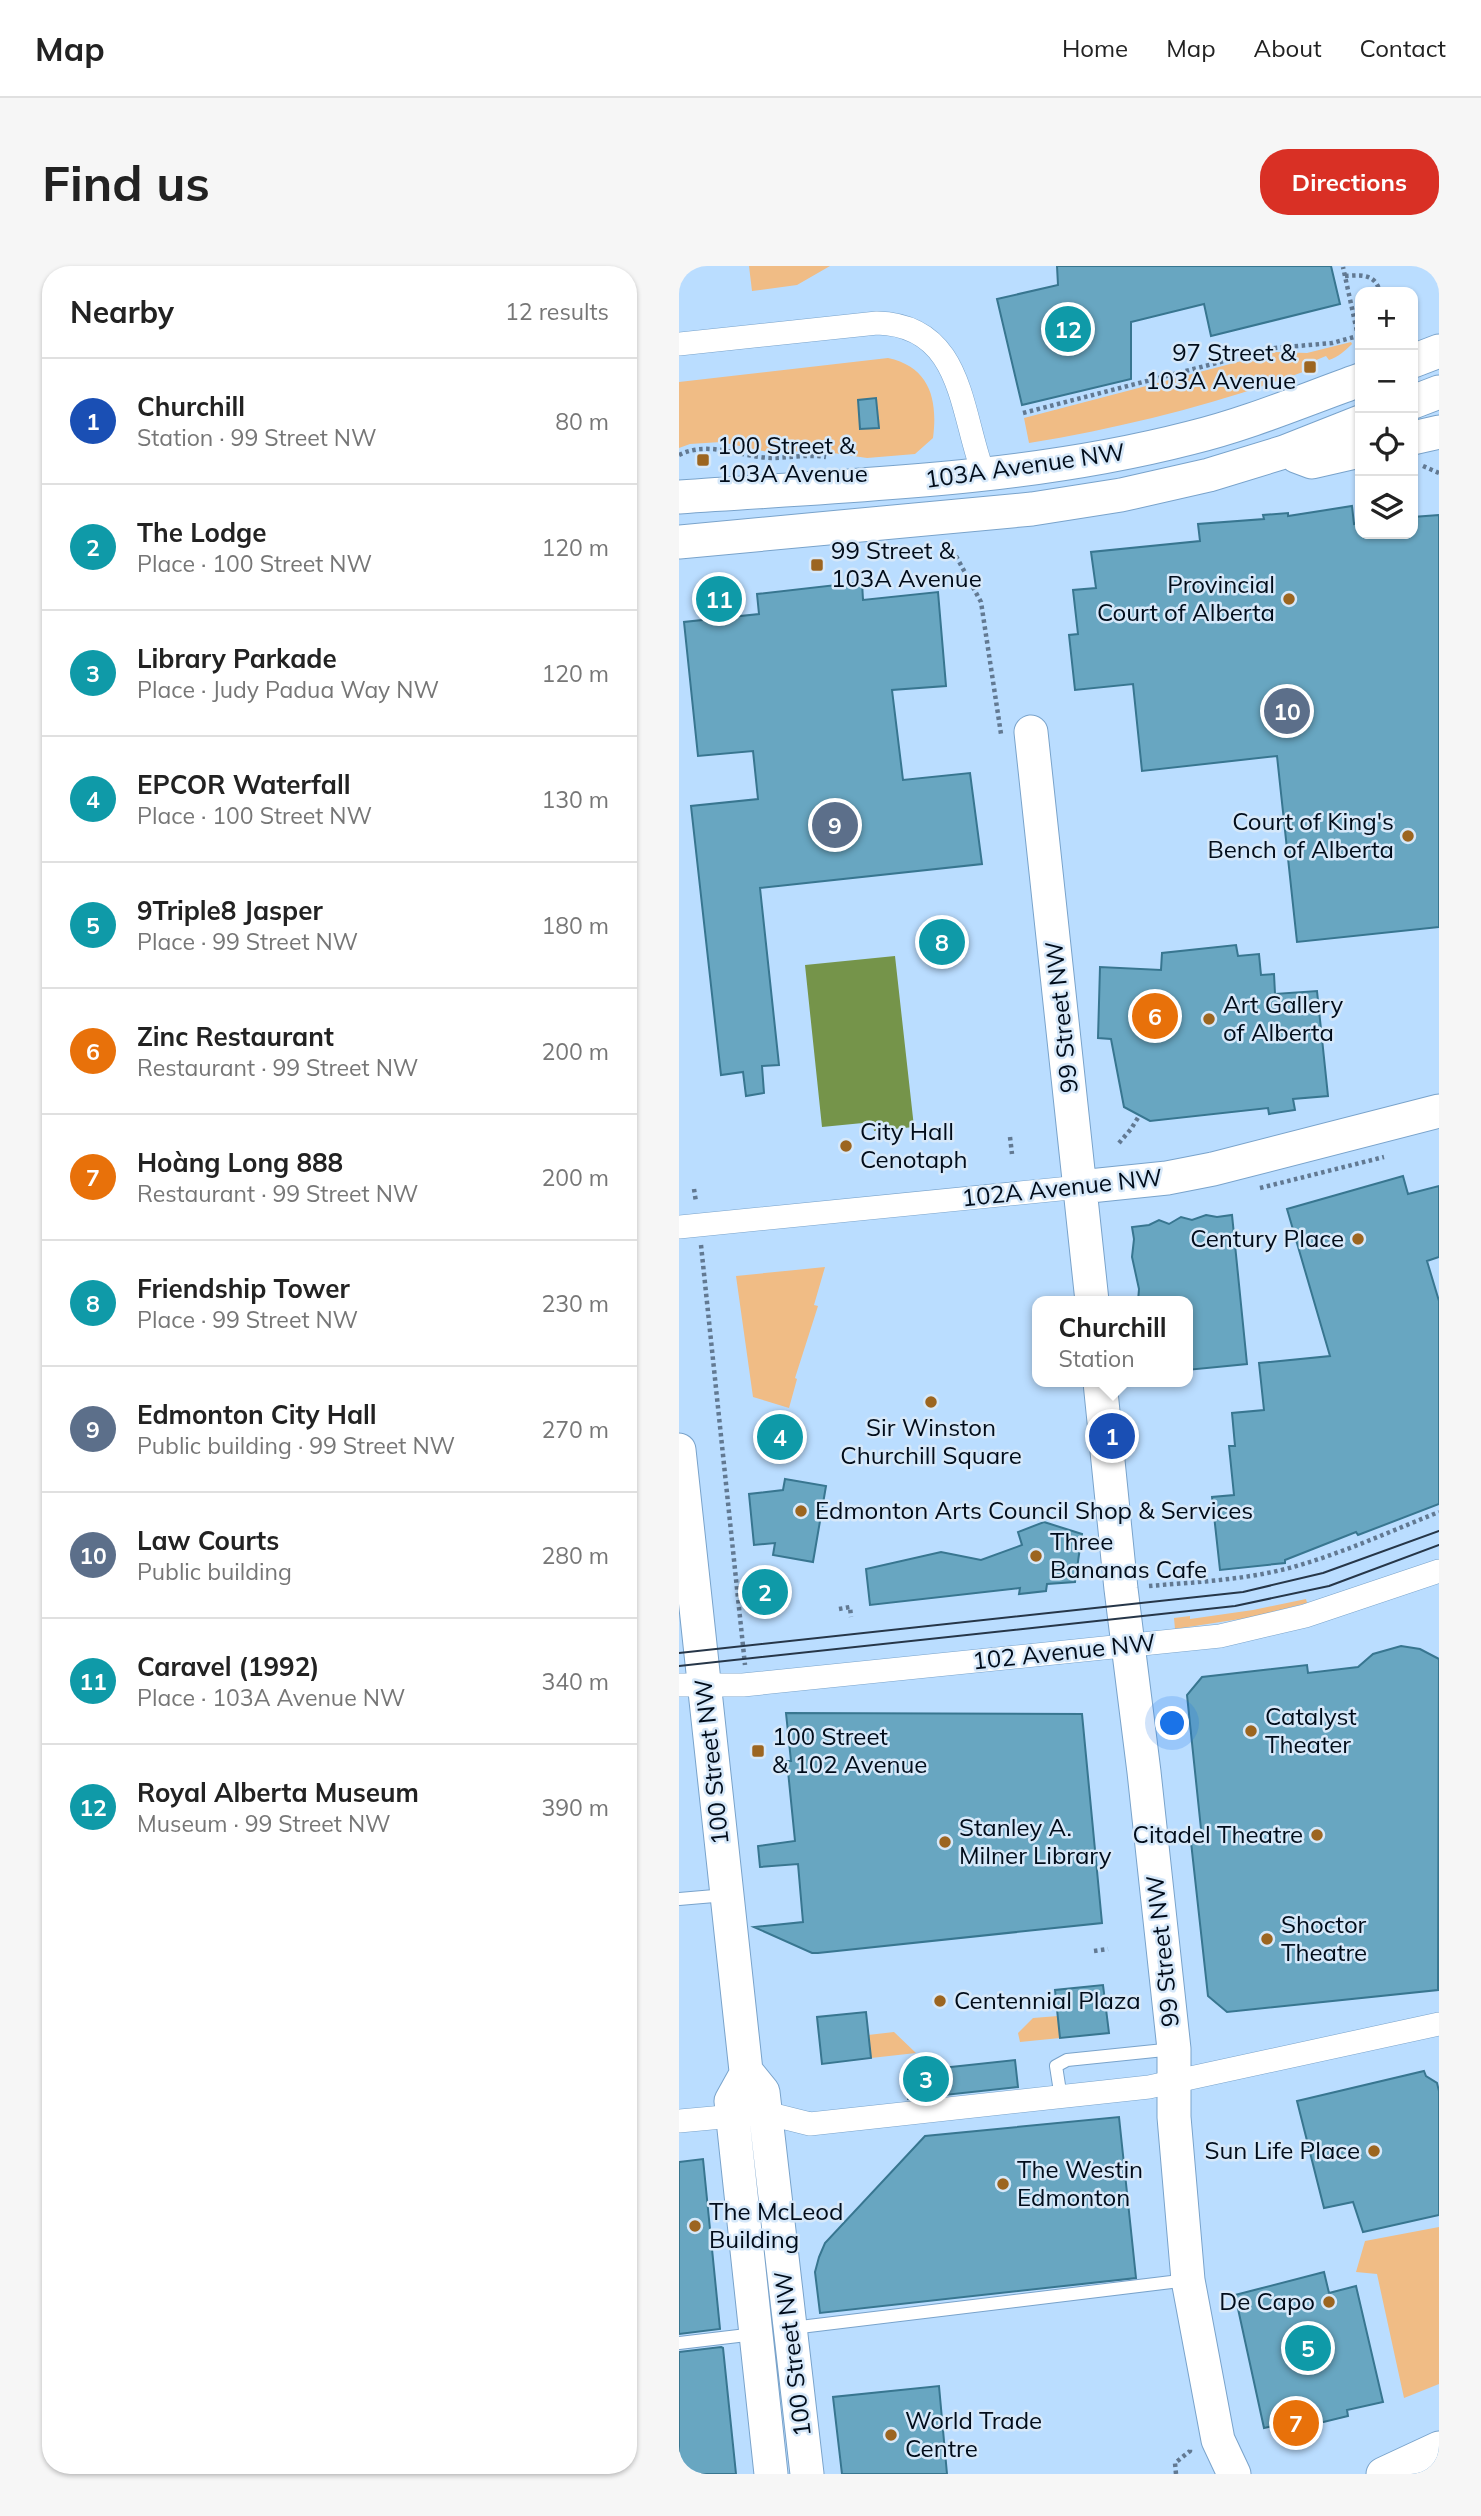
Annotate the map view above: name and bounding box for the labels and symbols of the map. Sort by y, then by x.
pin: 12 [1045,303,1091,355]
place label: 97 Street & 103A Avenue [1145,337,1297,395]
marker: 97 Street & 103A Avenue [1302,359,1318,375]
place label: 100 Street & 103A Avenue [717,430,868,488]
street label: 103A Avenue NW [923,436,1127,494]
marker: 100 Street & 103A Avenue [695,452,711,468]
place label: 99 Street & 103A Avenue [831,535,982,593]
marker: 99 Street & 103A Avenue [809,557,825,573]
place label: Provincial Court of Alberta [1097,569,1275,627]
pin: 11 [696,573,742,625]
marker: Provincial Court of Alberta [1281,591,1297,607]
pin: 10 [1264,685,1310,737]
pin: 9 [812,799,858,851]
place label: Court of King's Bench of Alberta [1207,806,1394,864]
marker: Court of King's Bench of Alberta [1400,828,1416,844]
pin: 8 [919,916,965,968]
street label: 99 Street NW [1038,940,1084,1094]
place label: Art Gallery of Alberta [1223,989,1344,1047]
pin: 6 [1132,990,1178,1042]
marker: Art Gallery of Alberta [1201,1011,1217,1027]
place label: City Hall Cenotaph [860,1116,968,1174]
marker: City Hall Cenotaph [838,1138,854,1154]
street label: 102A Avenue NW [960,1162,1164,1212]
place label: Century Place [1190,1223,1344,1253]
marker: Century Place [1350,1231,1366,1247]
marker: Sir Winston Churchill Square [923,1394,939,1410]
pin: 1 [1089,1410,1135,1462]
pin: 4 [757,1411,803,1463]
place label: Sir Winston Churchill Square [840,1412,1022,1470]
place label: Edmonton Arts Council Shop & Services [815,1495,1253,1525]
marker: Edmonton Arts Council Shop & Services [793,1503,809,1519]
place label: Three Bananas Cafe [1050,1526,1207,1584]
marker: Three Bananas Cafe [1028,1548,1044,1564]
pin: 2 [742,1566,788,1618]
street label: 102 Avenue NW [971,1626,1157,1676]
street label: 100 Street NW [687,1678,735,1847]
place label: Catalyst Theater [1265,1701,1357,1759]
your location [1155,1706,1189,1740]
place label: 100 Street & 102 Avenue [772,1721,927,1779]
marker: Catalyst Theater [1243,1723,1259,1739]
marker: 100 Street & 102 Avenue [750,1743,766,1759]
place label: Stanley A. Milner Library [959,1812,1112,1870]
place label: Citadel Theatre [1133,1819,1303,1849]
marker: Citadel Theatre [1309,1827,1325,1843]
marker: Stanley A. Milner Library [937,1834,953,1850]
street label: 99 Street NW [1139,1874,1185,2028]
place label: Shoctor Theatre [1281,1909,1367,1967]
marker: Shoctor Theatre [1259,1931,1275,1947]
place label: Centennial Plaza [954,1985,1141,2015]
marker: Centennial Plaza [932,1993,948,2009]
pin: 3 [903,2053,949,2105]
place label: Sun Life Place [1205,2135,1360,2165]
marker: Sun Life Place [1366,2143,1382,2159]
place label: The Westin Edmonton [1017,2154,1143,2212]
marker: The Westin Edmonton [995,2176,1011,2192]
place label: The McLeod Building [709,2196,843,2254]
marker: The McLeod Building [687,2218,703,2234]
street label: 100 Street NW [767,2270,817,2439]
place label: De Capo [1219,2286,1315,2316]
marker: De Capo [1321,2294,1337,2310]
pin: 5 [1285,2322,1331,2374]
pin: 7 [1273,2397,1319,2449]
place label: World Trade Centre [905,2405,1042,2463]
marker: World Trade Centre [883,2427,899,2443]

